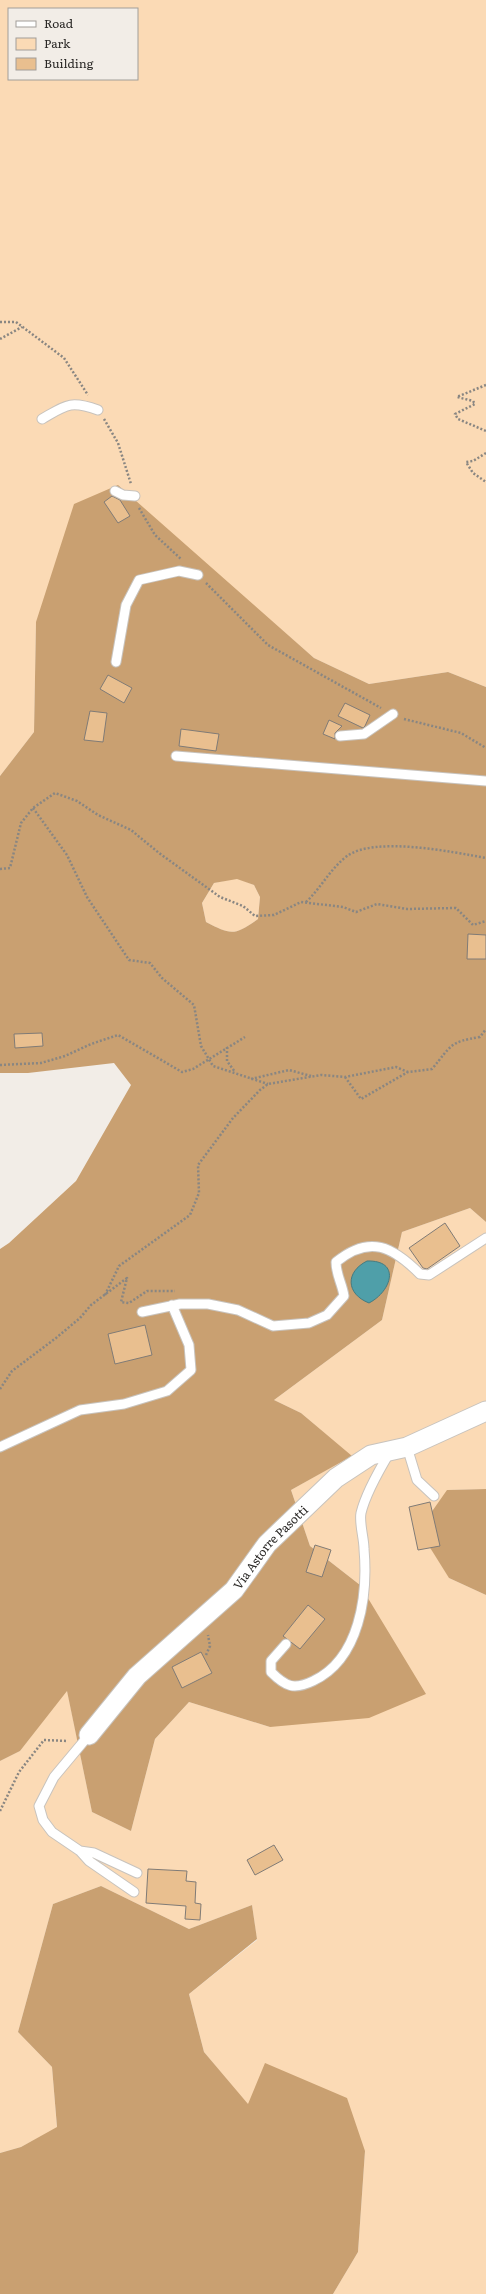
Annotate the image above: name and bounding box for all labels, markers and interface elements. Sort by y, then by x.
legend [8,8,138,80]
text: Road [44,14,74,32]
text: Park [44,34,71,52]
text: Building [44,54,94,72]
street label: Via Astorre Pasotti [228,1501,312,1593]

